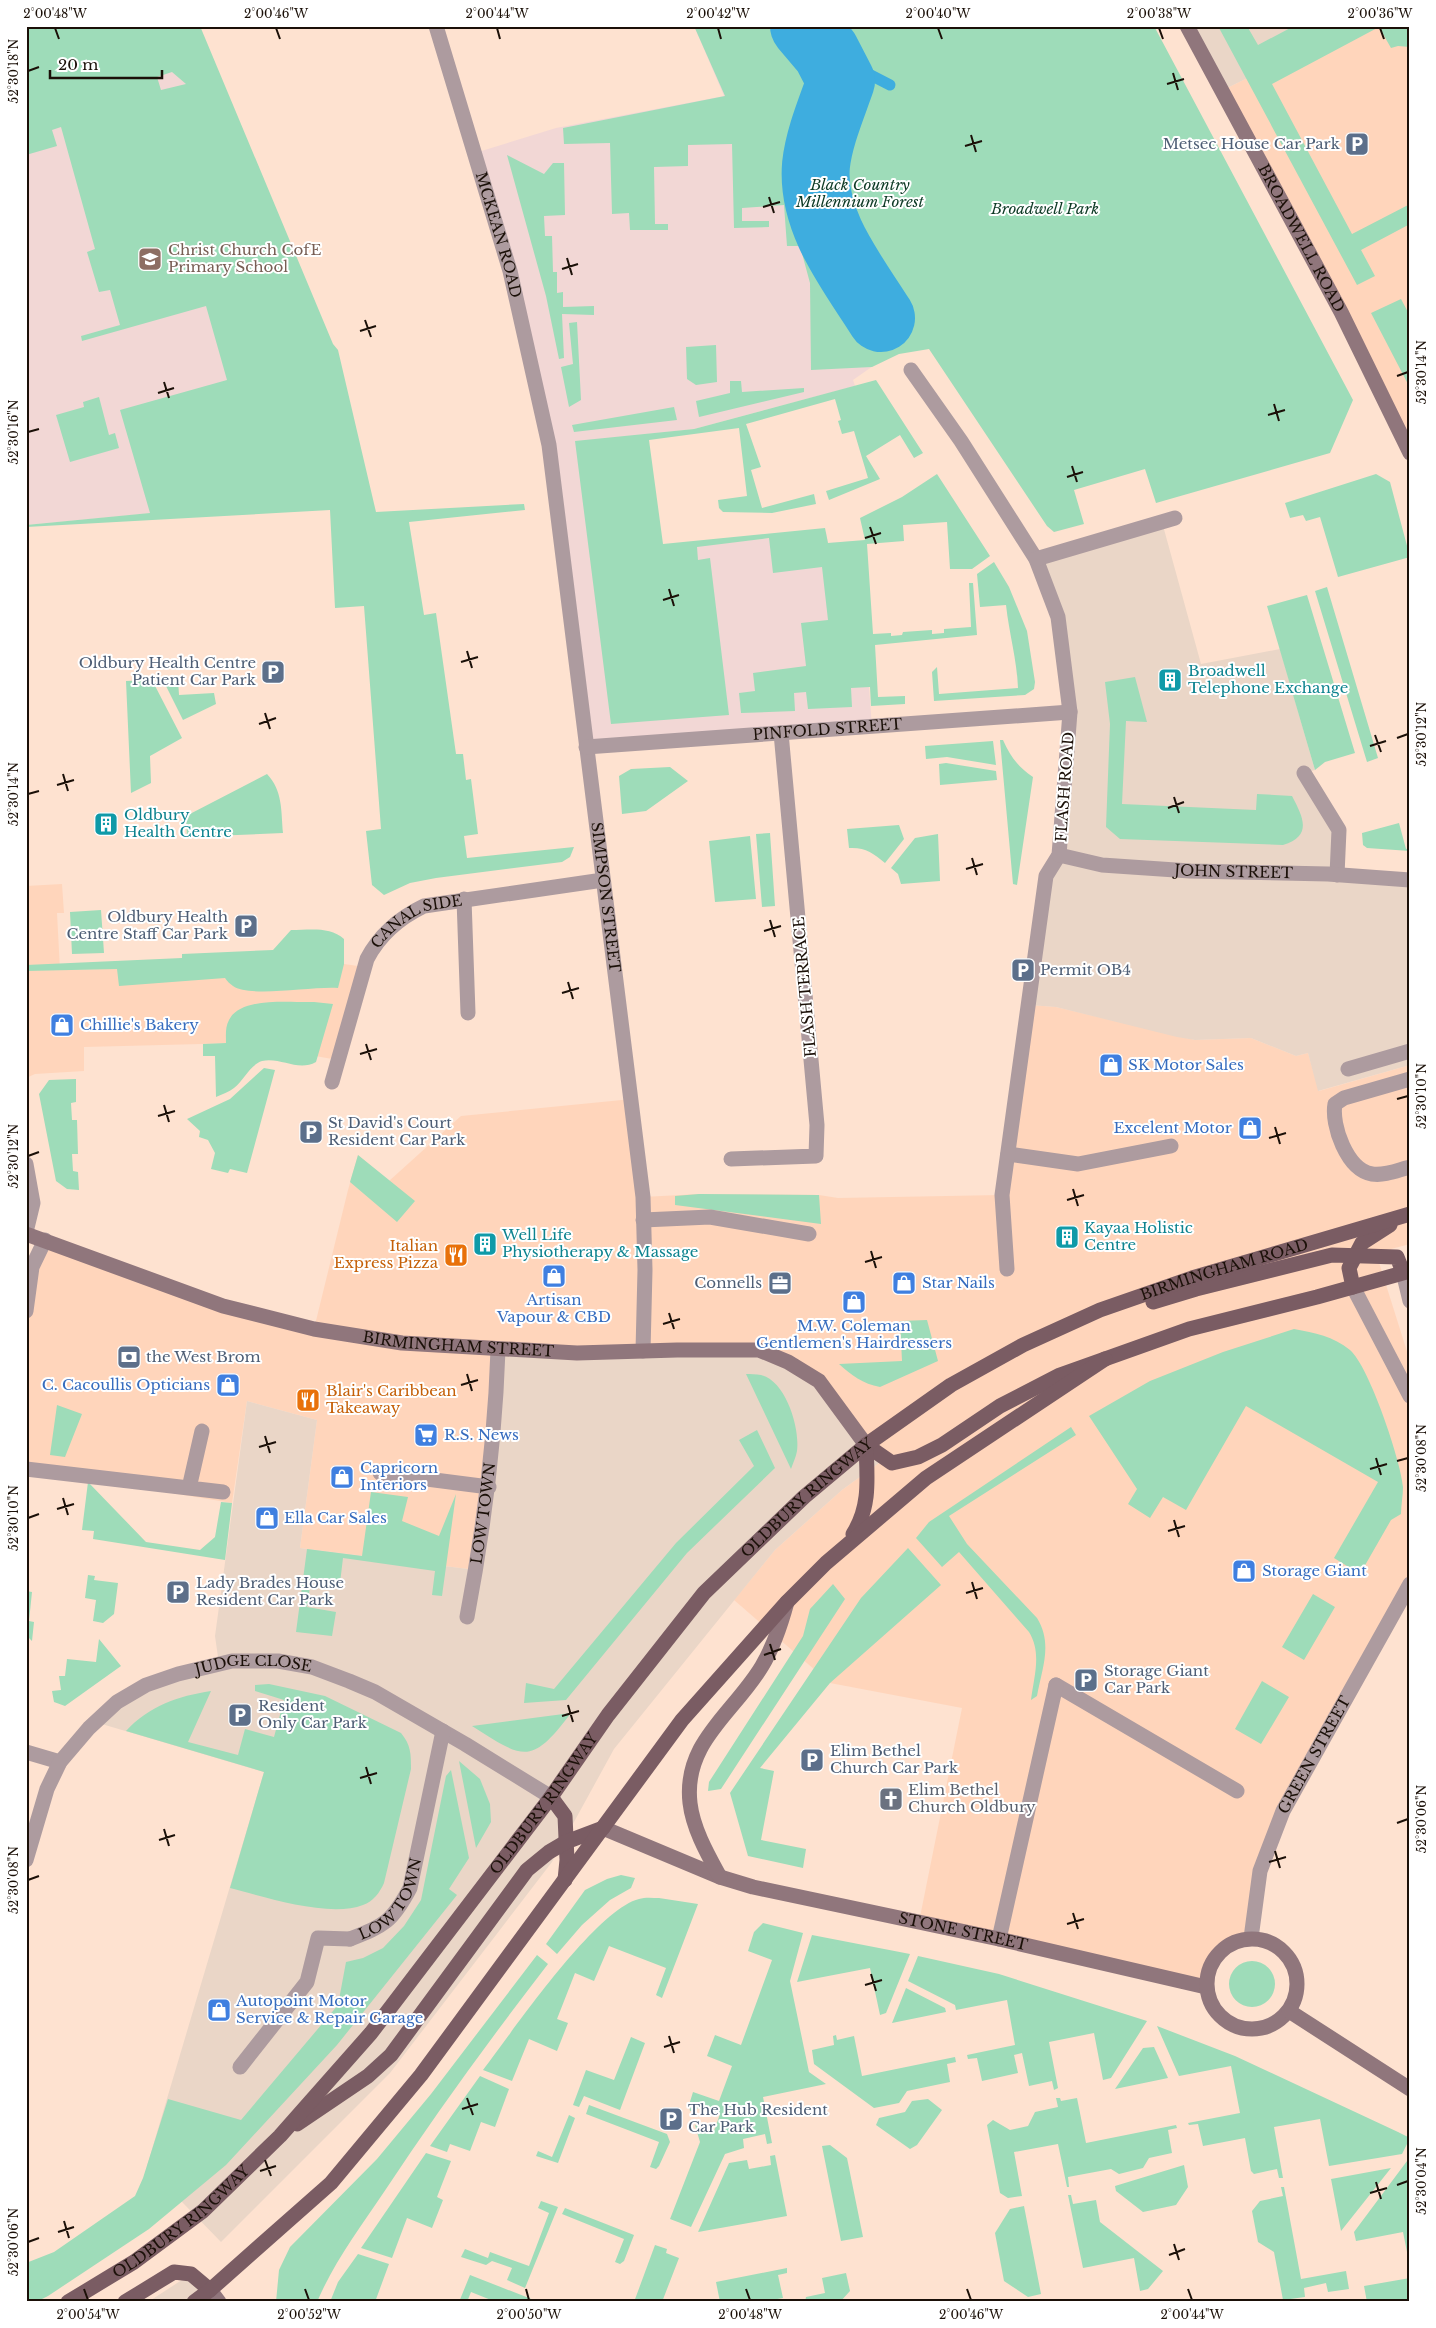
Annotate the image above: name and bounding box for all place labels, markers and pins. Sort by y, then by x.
parking icon: Metsec House Car Park [1344,131,1370,157]
place label: Metsec House Car Park [1163,134,1341,153]
place label: Christ Church CofE Primary School [168,240,322,276]
school or university icon: Christ Church CofE Primary School [137,246,163,272]
place label: Oldbury Health Centre Patient Car Park [79,653,257,689]
parking icon: Oldbury Health Centre Patient Car Park [260,659,286,685]
place label: Broadwell Telephone Exchange [1188,661,1348,697]
building icon: Broadwell Telephone Exchange [1157,667,1183,693]
place label: Oldbury Health Centre [124,805,232,841]
building icon: Oldbury Health Centre [93,811,119,837]
place label: Oldbury Health Centre Staff Car Park [66,907,229,943]
parking icon: Oldbury Health Centre Staff Car Park [233,913,259,939]
parking icon: Permit OB4 [1010,957,1036,983]
place label: Permit OB4 [1040,960,1131,979]
shop icon: Chillie's Bakery [49,1012,75,1038]
place label: Chillie's Bakery [80,1015,199,1034]
shop icon: SK Motor Sales [1098,1052,1124,1078]
place label: SK Motor Sales [1128,1055,1244,1074]
place label: St David's Court Resident Car Park [328,1113,466,1149]
shop icon: Excelent Motor [1237,1115,1263,1141]
place label: Excelent Motor [1113,1118,1233,1137]
parking icon: St David's Court Resident Car Park [298,1119,324,1145]
place label: Kayaa Holistic Centre [1084,1218,1193,1254]
building icon: Kayaa Holistic Centre [1054,1224,1080,1250]
place label: Well Life Physiotherapy & Massage [501,1225,698,1261]
building icon: Well Life Physiotherapy & Massage [472,1231,498,1257]
place label: Italian Express Pizza [334,1236,439,1272]
restaurant icon: Italian Express Pizza [443,1242,469,1268]
shop icon: Artisan Vapour & CBD [541,1263,567,1289]
office icon: Connells [767,1270,793,1296]
shop icon: Star Nails [891,1270,917,1296]
place label: Connells [694,1273,762,1292]
place label: Star Nails [922,1273,995,1292]
shop icon: M.W. Coleman Gentlemen's Hairdressers [841,1289,867,1315]
place label: Artisan Vapour & CBD [496,1290,611,1326]
place label: M.W. Coleman Gentlemen's Hairdressers [756,1316,952,1352]
bank icon: the West Brom [116,1344,142,1370]
place label: the West Brom [146,1347,261,1366]
shop icon: C. Cacoullis Opticians [215,1372,241,1398]
place label: C. Cacoullis Opticians [42,1375,210,1394]
place label: Blair's Caribbean Takeaway [326,1381,457,1417]
restaurant icon: Blair's Caribbean Takeaway [295,1387,321,1413]
supermarket icon: R.S. News [413,1422,439,1448]
place label: R.S. News [444,1425,519,1444]
place label: Capricorn Interiors [360,1458,438,1494]
shop icon: Capricorn Interiors [329,1464,355,1490]
shop icon: Ella Car Sales [254,1505,280,1531]
place label: Ella Car Sales [284,1508,387,1527]
shop icon: Storage Giant [1231,1558,1257,1584]
place label: Storage Giant [1262,1561,1367,1580]
place label: Lady Brades House Resident Car Park [196,1573,344,1609]
parking icon: Lady Brades House Resident Car Park [165,1579,191,1605]
place label: Storage Giant Car Park [1104,1661,1209,1697]
parking icon: Storage Giant Car Park [1073,1667,1099,1693]
place label: Resident Only Car Park [258,1696,368,1732]
parking icon: Resident Only Car Park [227,1702,253,1728]
place label: Elim Bethel Church Car Park [830,1741,959,1777]
parking icon: Elim Bethel Church Car Park [799,1747,825,1773]
place label: Elim Bethel Church Oldbury [908,1780,1036,1816]
church icon: Elim Bethel Church Oldbury [878,1786,904,1812]
place label: Autopoint Motor Service & Repair Garage [235,1991,423,2027]
shop icon: Autopoint Motor Service & Repair Garage [206,1997,232,2023]
place label: The Hub Resident Car Park [688,2100,828,2136]
parking icon: The Hub Resident Car Park [658,2106,684,2132]

